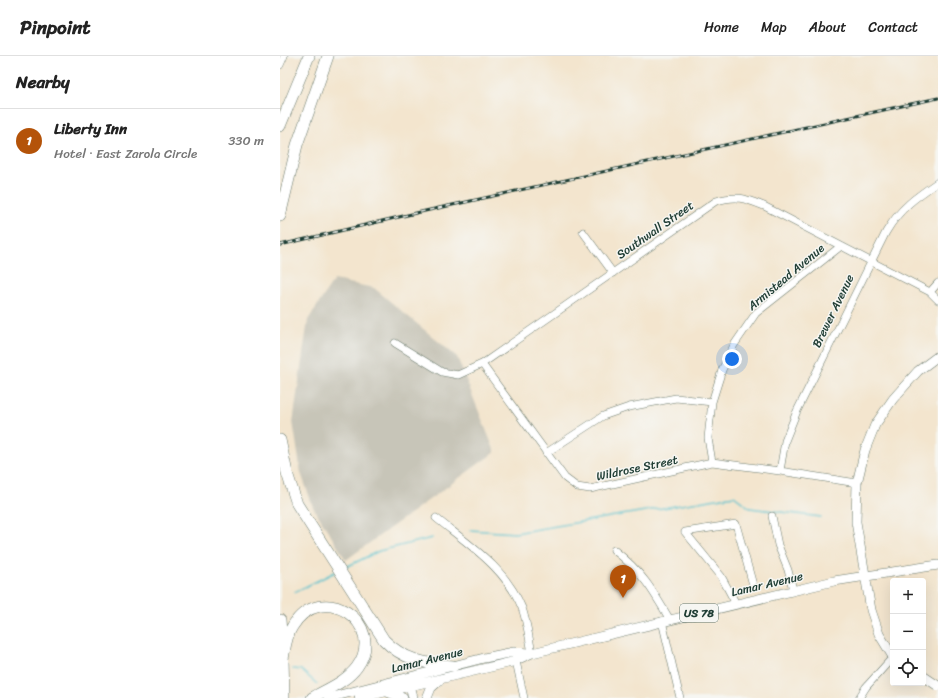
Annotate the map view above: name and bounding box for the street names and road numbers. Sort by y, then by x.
street label: Southwall Street [612,195,698,265]
street label: Armistead Avenue [742,238,830,317]
street label: Brewer Avenue [806,270,860,352]
street label: Wildrose Street [594,449,680,487]
street label: Lamar Avenue [729,565,805,603]
road number: US 78 [680,604,718,622]
street label: Lamar Avenue [389,640,465,680]

